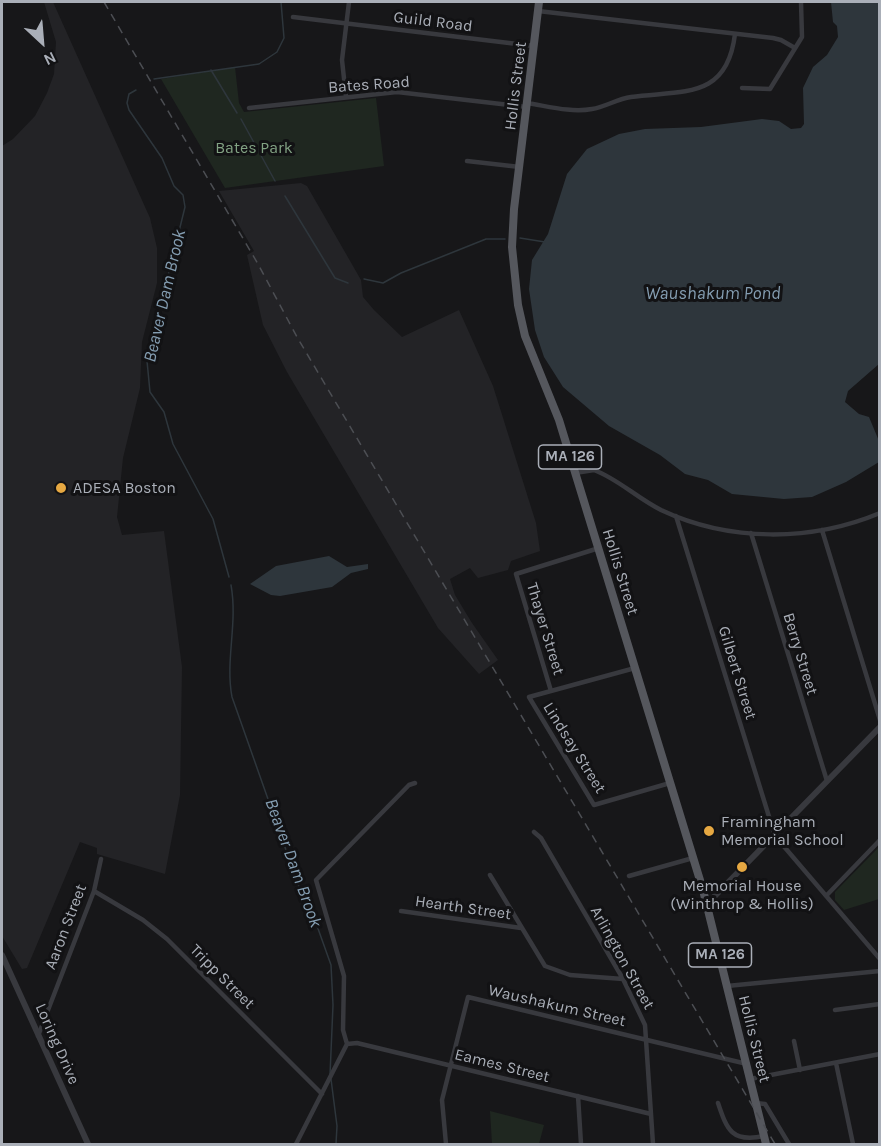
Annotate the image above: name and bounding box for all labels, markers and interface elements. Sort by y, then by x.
street label: Guild Road [392,8,474,36]
north arrow [12,12,72,72]
street label: Hollis Street [501,41,531,131]
text: N [41,48,59,70]
street label: Bates Road [327,73,411,97]
park label: Bates Park [215,138,293,158]
water label: Beaver Dam Brook [139,227,191,365]
water label: Waushakum Pond [645,283,781,305]
road number: MA 126 [538,445,602,469]
place label: ADESA Boston [73,478,176,498]
marker: ADESA Boston [54,481,68,495]
street label: Hollis Street [598,526,642,618]
street label: Thayer Street [522,580,568,678]
street label: Berry Street [778,611,822,697]
street label: Gilbert Street [714,624,760,722]
street label: Lindsay Street [538,699,610,797]
water label: Beaver Dam Brook [260,795,326,931]
place label: Framingham Memorial School [721,812,844,850]
marker: Framingham Memorial School [702,824,716,838]
marker: Memorial House (Winthrop & Hollis) [735,860,749,874]
place label: Memorial House (Winthrop & Hollis) [670,876,814,914]
street label: Aaron Street [41,882,91,972]
street label: Hearth Street [414,892,512,924]
street label: Arlington Street [586,903,658,1013]
street label: Tripp Street [186,941,258,1013]
road number: MA 126 [688,943,752,967]
street label: Waushakum Street [486,981,628,1031]
street label: Hollis Street [734,993,774,1085]
street label: Loring Drive [31,1001,83,1087]
street label: Eames Street [453,1045,551,1087]

